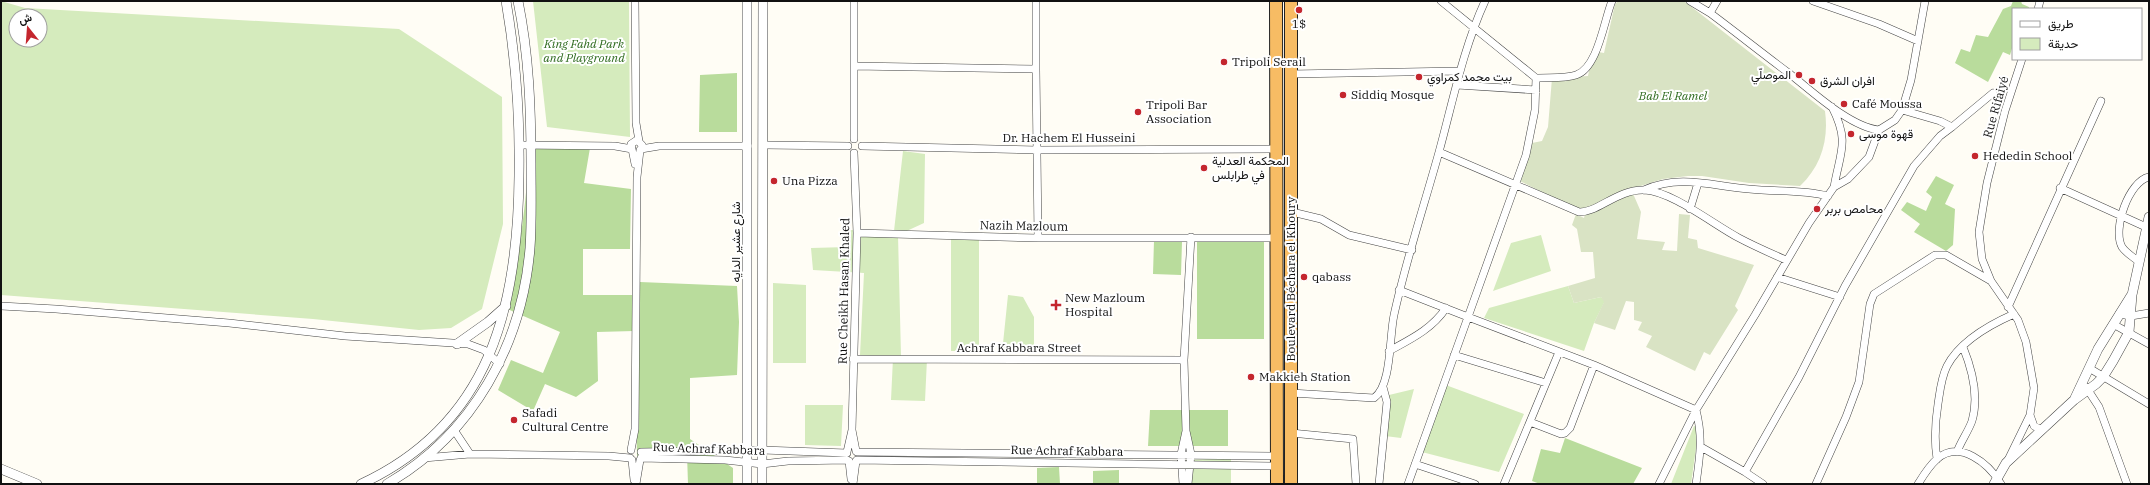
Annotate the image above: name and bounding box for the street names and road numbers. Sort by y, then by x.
street label: Rue Rifaiyé [1980,74,2012,140]
street label: Dr. Hachem El Husseini [1002,130,1136,145]
street label: Boulevard Béchara el Khoury [1283,196,1298,361]
street label: شارع عشير الدايه [728,202,745,282]
street label: Nazih Mazloum [980,217,1069,234]
street label: Rue Cheikh Hasan Khaled [835,218,852,364]
street label: Achraf Kabbara Street [957,340,1081,355]
street label: Rue Achraf Kabbara [652,439,766,458]
street label: Rue Achraf Kabbara [1010,442,1124,459]

